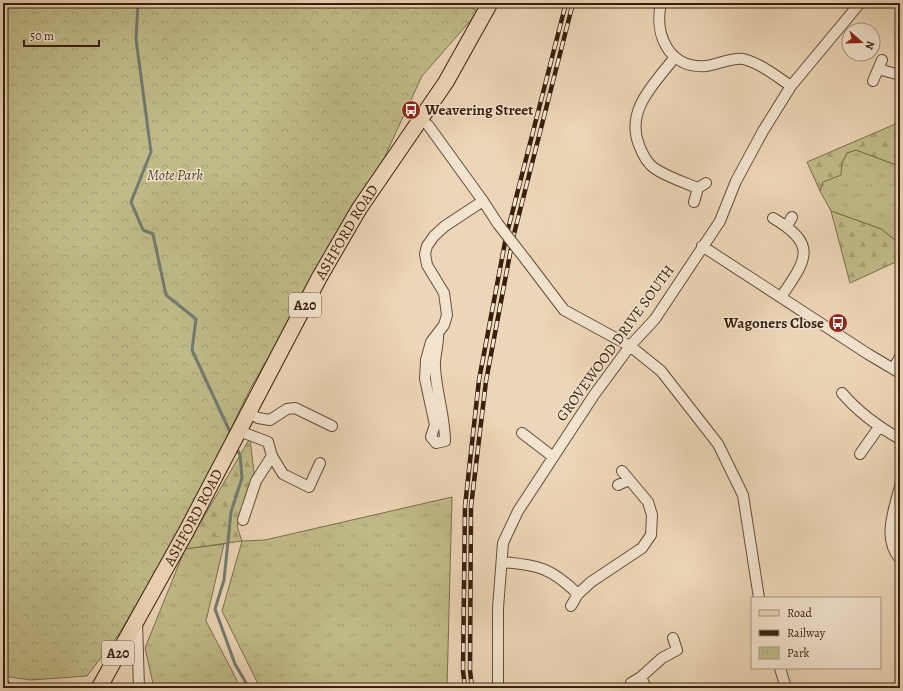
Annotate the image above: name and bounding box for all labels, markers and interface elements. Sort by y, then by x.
scale bar [24,22,99,48]
north arrow [841,22,881,62]
text: 50 m [30,28,54,44]
text: N [862,39,878,52]
bus stop icon: Weavering Street [400,99,422,121]
place label: Weavering Street [424,100,533,120]
park label: Mote Park [147,165,203,185]
street label: ASHFORD ROAD [310,181,383,284]
street label: GROVEWOOD DRIVE SOUTH [551,261,679,425]
road number: A20 [289,293,321,317]
bus stop icon: Wagoners Close [827,312,849,334]
place label: Wagoners Close [723,313,824,333]
street label: ASHFORD ROAD [159,465,227,570]
legend [751,597,881,669]
text: Road [787,605,813,621]
text: Railway [787,625,826,641]
road number: A20 [102,641,134,665]
text: Park [787,645,810,661]

